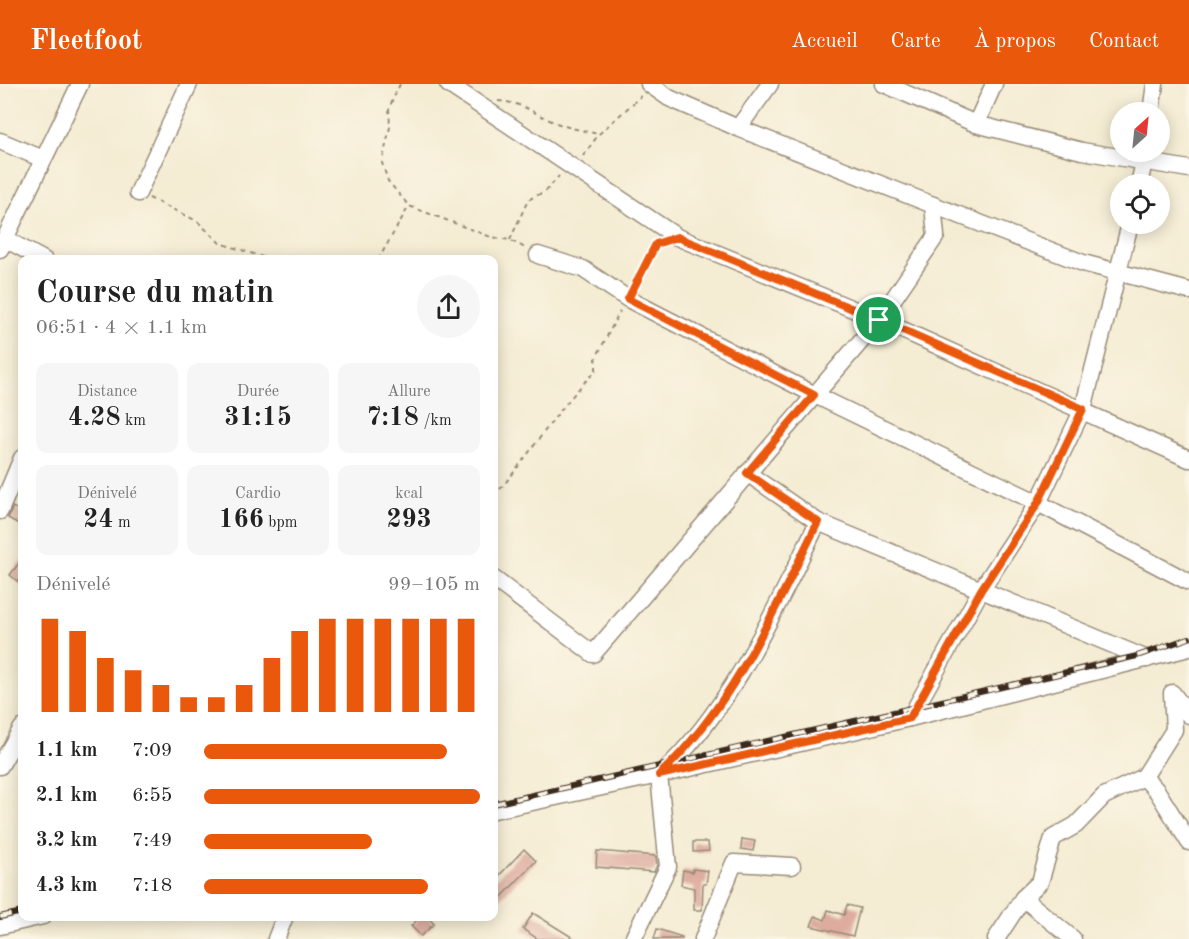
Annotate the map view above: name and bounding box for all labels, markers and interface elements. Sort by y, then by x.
text: Fleetfoot [30,28,142,56]
text: Accueil [791,31,858,52]
text: Carte [891,31,941,52]
text: À propos [974,31,1056,52]
text: Contact [1089,31,1159,52]
north arrow [1110,102,1170,162]
map controls [1110,102,1170,234]
button: locate [1110,174,1170,234]
button: share [417,275,480,338]
text: Course du matin [36,277,274,310]
pin [853,294,904,345]
icon: arrive [862,303,895,336]
text: 06:51 · 4 × 1.1 km [36,318,207,338]
text: Distance [77,384,137,400]
text: Durée [237,384,279,400]
text: Allure [387,384,431,400]
text: 4.28 [68,405,121,431]
text: 31:15 [224,405,292,431]
text: 7:18 [366,405,419,431]
text: km [121,413,146,429]
text: /km [419,413,452,429]
text: Dénivelé [77,486,137,502]
text: Cardio [235,486,281,502]
text: kcal [395,486,423,502]
text: 24 [83,507,113,533]
text: 166 [219,507,264,533]
text: 293 [386,507,432,533]
text: m [113,515,131,531]
text: bpm [264,515,297,531]
text: Dénivelé [36,575,110,595]
text: 99–105 m [388,575,480,595]
text: 1.1 km [36,741,98,761]
text: 7:09 [132,741,172,761]
text: 2.1 km [36,786,98,806]
text: 6:55 [132,786,172,806]
text: 3.2 km [36,831,98,851]
text: 7:49 [132,831,172,851]
text: 4.3 km [36,876,98,896]
text: 7:18 [132,876,172,896]

